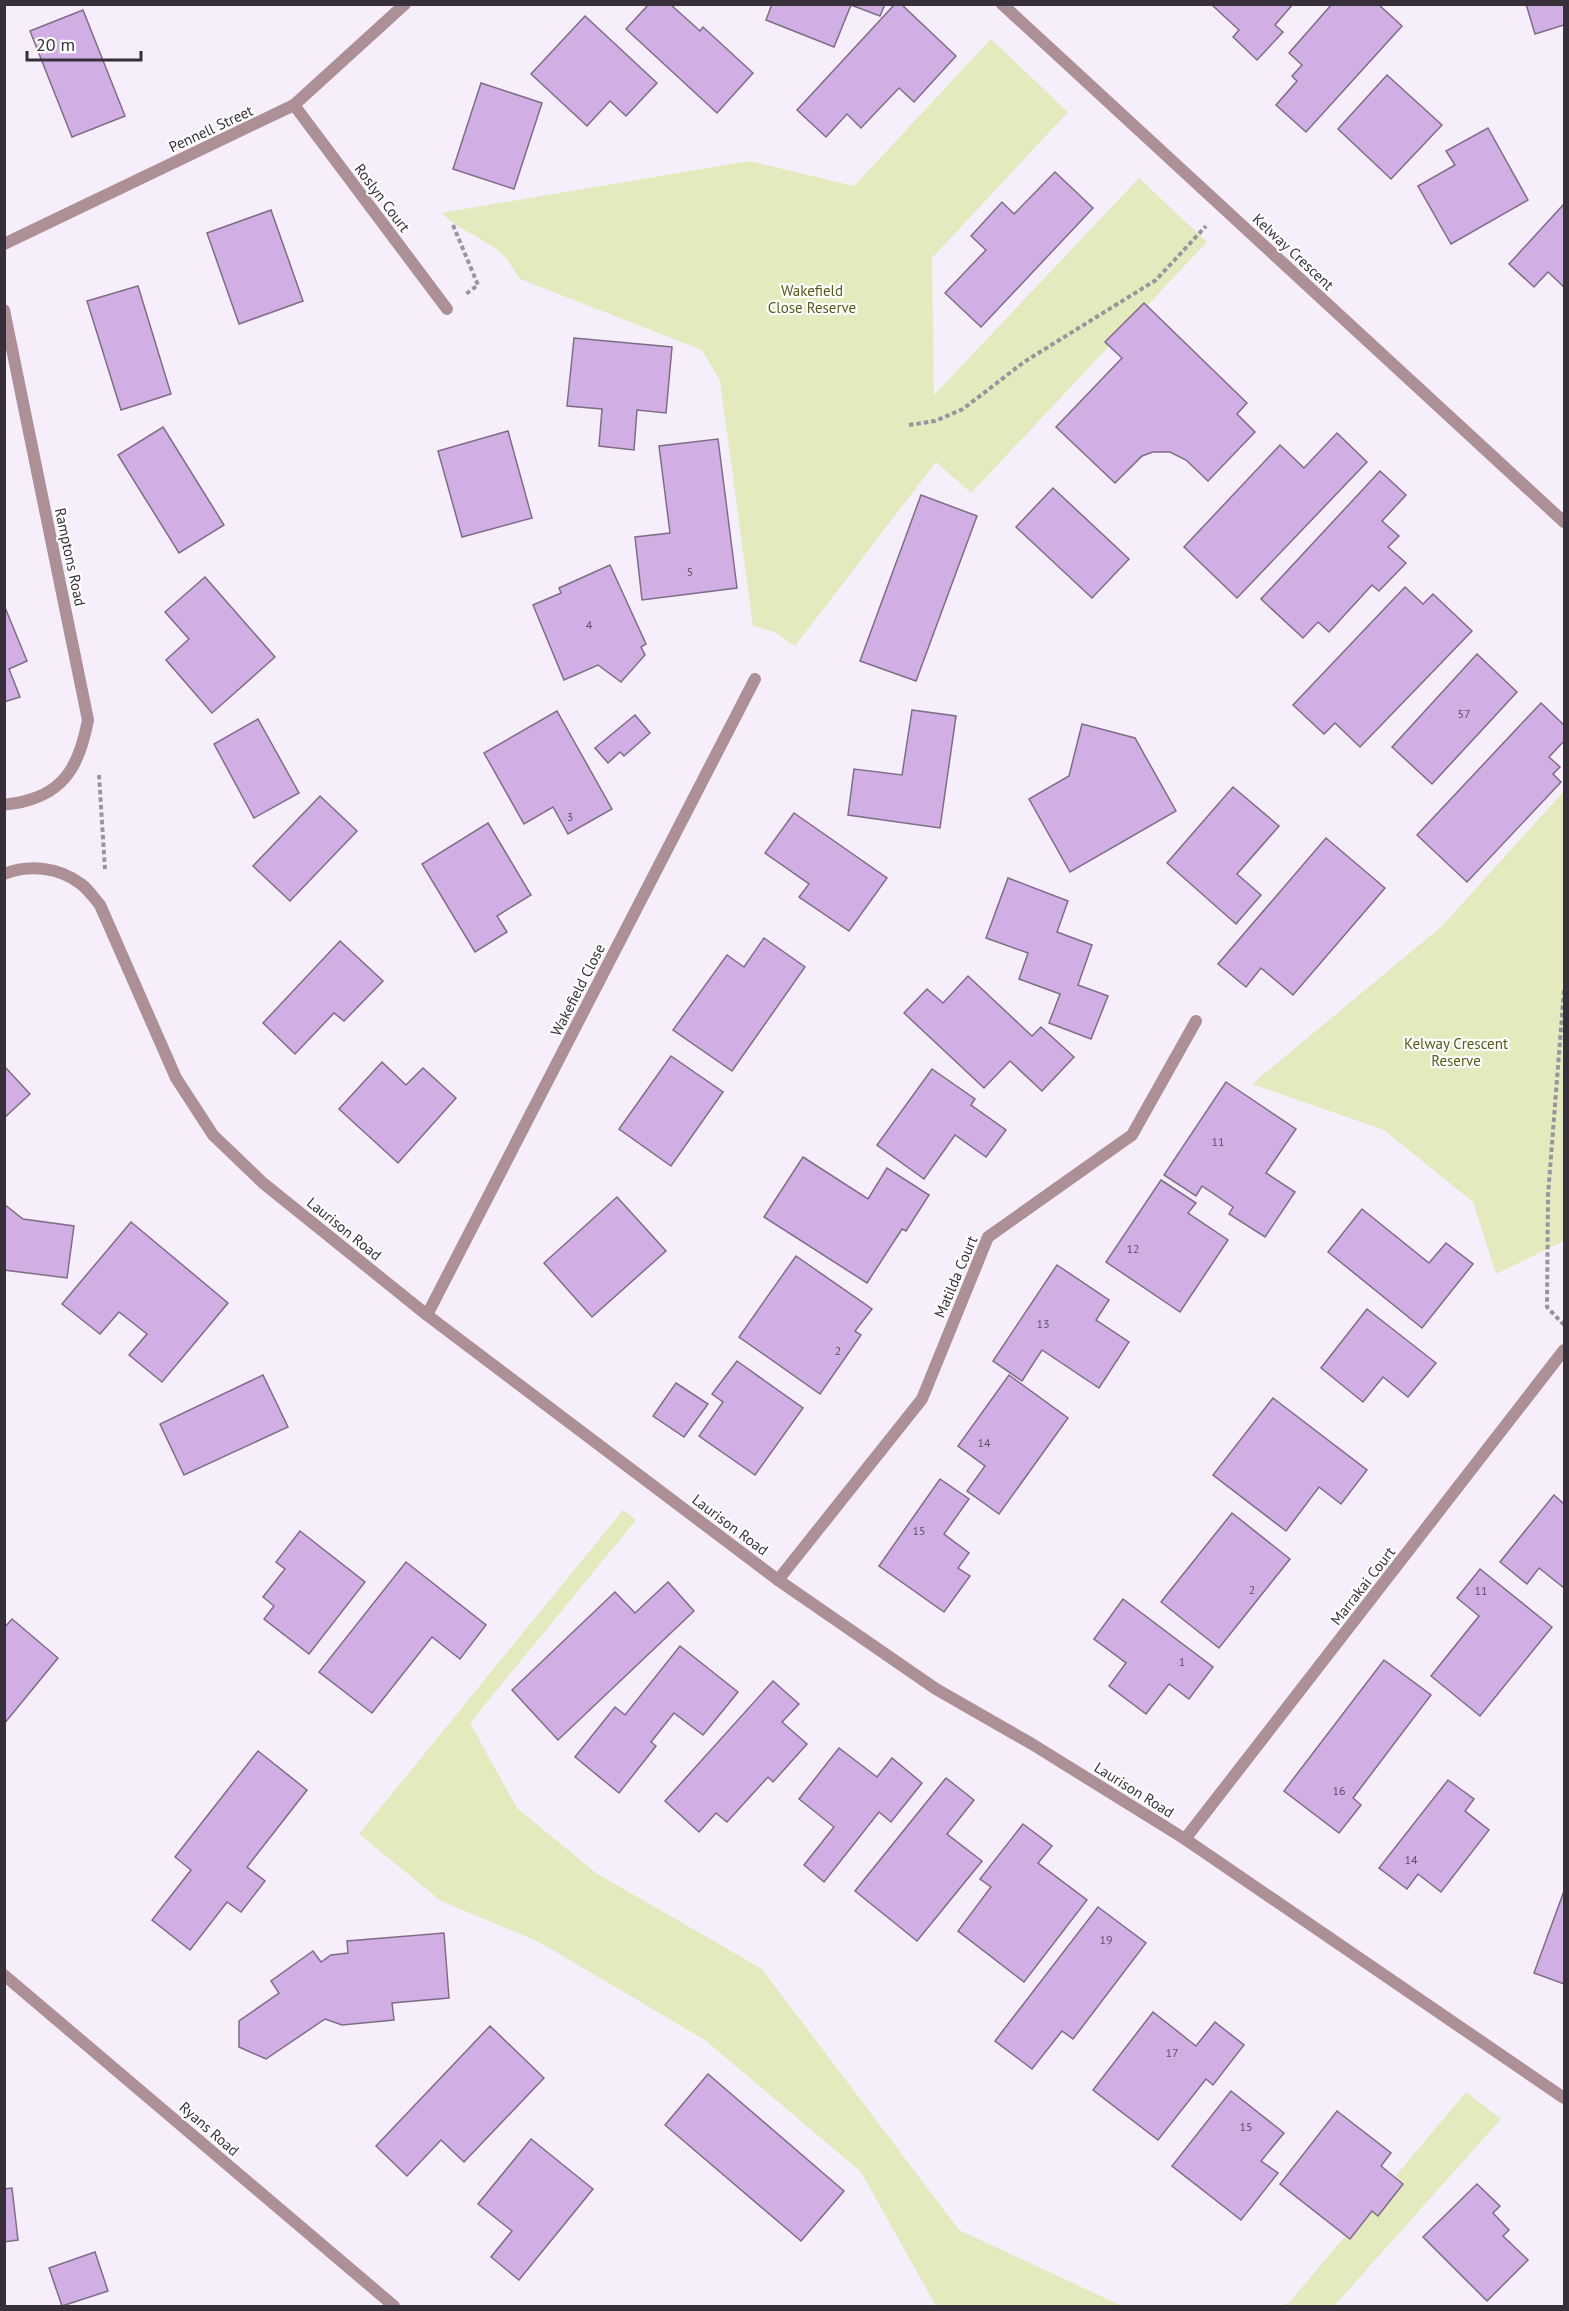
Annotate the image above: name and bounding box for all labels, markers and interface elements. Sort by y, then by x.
scale bar [27,24,141,62]
text: 20 m [36,33,75,56]
street label: Pennell Street [166,101,256,156]
street label: Roslyn Court [350,160,414,236]
street label: Kelway Crescent [1249,209,1338,294]
park label: Wakefield Close Reserve [768,281,856,317]
street label: Ramptons Road [51,506,90,608]
house number: 5 [687,564,693,579]
house number: 4 [586,617,593,632]
house number: 57 [1457,706,1471,721]
house number: 3 [567,809,573,824]
street label: Wakefield Close [546,940,609,1039]
park label: Kelway Crescent Reserve [1404,1034,1508,1070]
house number: 11 [1211,1134,1225,1149]
street label: Laurison Road [303,1193,385,1264]
street label: Matilda Court [930,1233,981,1321]
house number: 12 [1126,1241,1140,1256]
house number: 13 [1036,1316,1050,1331]
house number: 2 [835,1343,841,1358]
house number: 14 [977,1435,991,1450]
street label: Laurison Road [688,1490,772,1559]
house number: 15 [912,1523,926,1538]
street label: Marrakai Court [1326,1543,1399,1629]
house number: 2 [1249,1582,1255,1597]
house number: 11 [1474,1583,1488,1598]
house number: 1 [1179,1654,1185,1669]
street label: Laurison Road [1091,1758,1178,1822]
house number: 16 [1332,1783,1346,1798]
house number: 14 [1404,1852,1418,1867]
house number: 19 [1099,1932,1113,1947]
house number: 17 [1165,2045,1179,2060]
street label: Ryans Road [175,2097,243,2160]
house number: 15 [1239,2119,1253,2134]

